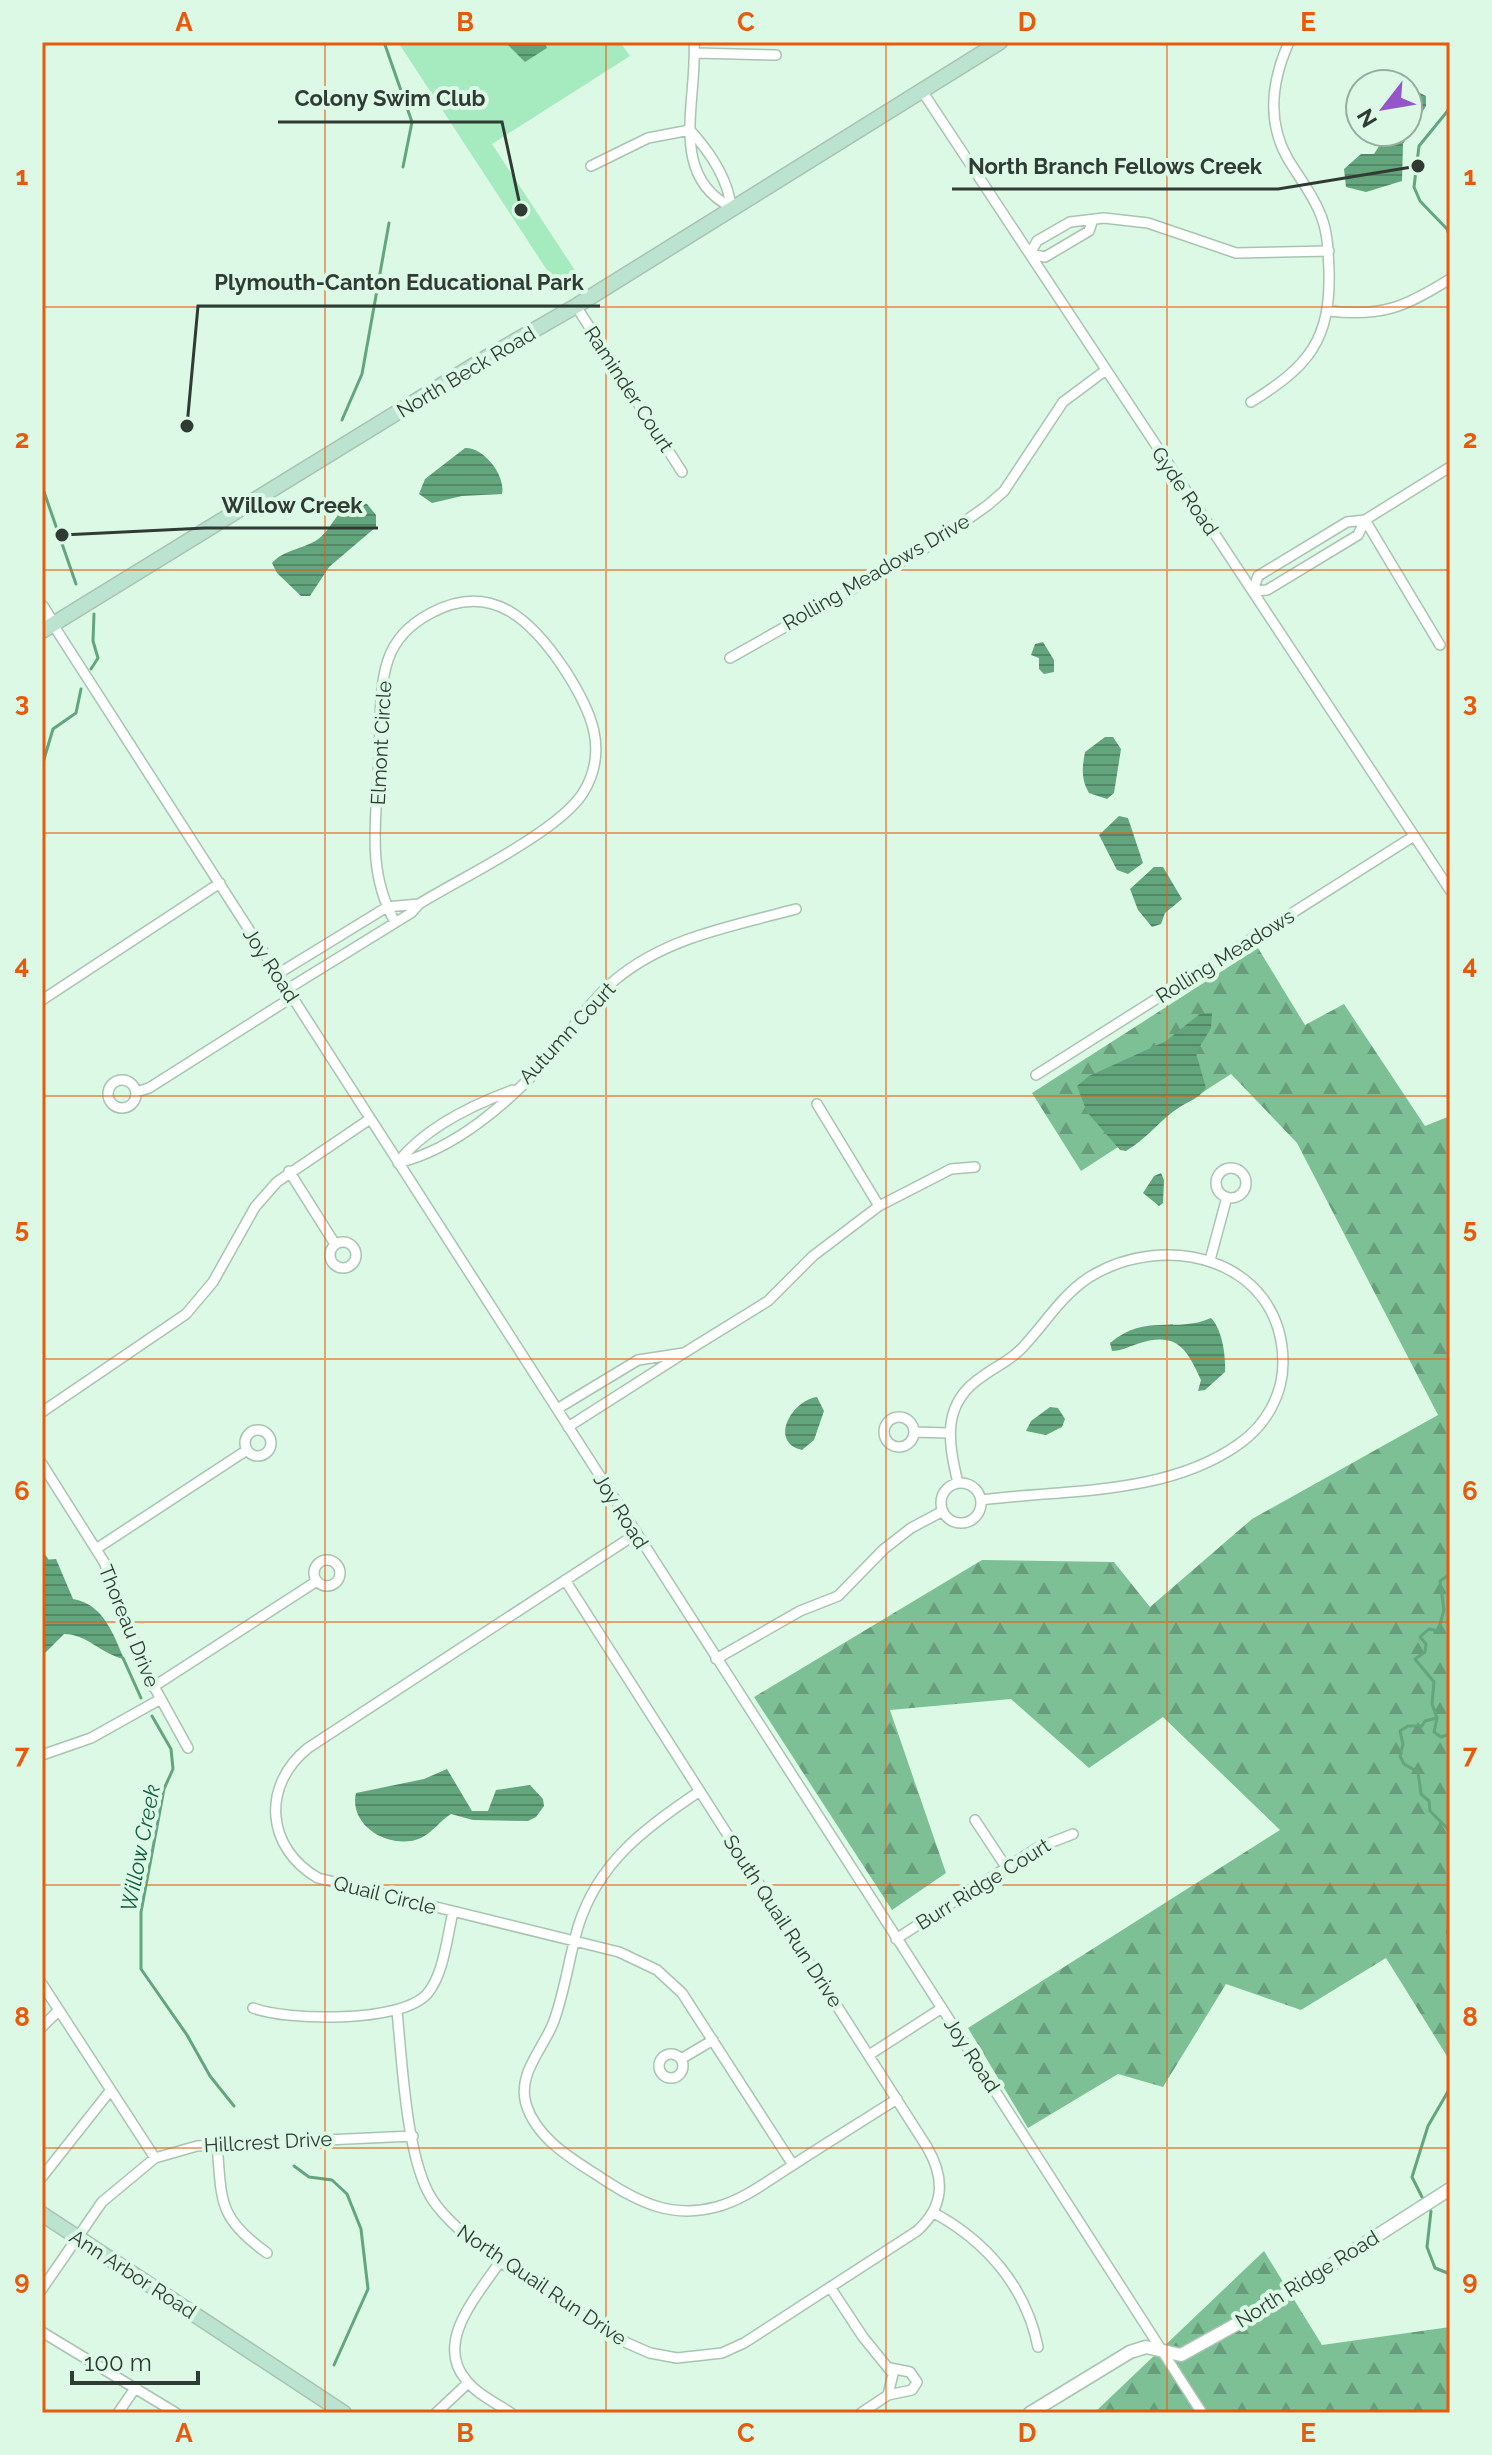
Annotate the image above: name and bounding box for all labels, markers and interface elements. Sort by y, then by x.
text: A [175,7,193,37]
text: B [456,7,474,37]
text: C [737,7,755,37]
text: D [1018,7,1036,37]
text: E [1300,7,1316,37]
north arrow [1344,68,1424,148]
callout: Colony Swim Club [278,76,502,122]
text: Colony Swim Club [294,85,486,111]
text: N [1351,104,1382,132]
callout: North Branch Fellows Creek [952,143,1278,189]
text: North Branch Fellows Creek [968,153,1263,179]
text: 1 [16,161,29,191]
text: 1 [1464,161,1477,191]
callout: Plymouth-Canton Educational Park [198,260,600,306]
text: Plymouth-Canton Educational Park [214,269,584,295]
street label: North Beck Road [392,321,540,423]
street label: Raminder Court [579,322,679,457]
text: 2 [15,424,29,454]
text: 2 [1463,424,1477,454]
street label: Gyde Road [1147,442,1223,540]
callout: Willow Creek [205,482,378,528]
text: Willow Creek [222,492,363,518]
street label: Rolling Meadows Drive [778,509,974,635]
street label: Elmont Circle [366,680,396,806]
text: 3 [15,687,29,717]
text: 3 [1463,687,1477,717]
street label: Rolling Meadows [1151,904,1299,1008]
street label: Joy Road [238,923,304,1007]
text: 4 [15,950,29,980]
text: 4 [1463,950,1477,980]
street label: Autumn Court [514,977,620,1089]
text: 5 [15,1213,29,1243]
text: 5 [1463,1213,1477,1243]
street label: Joy Road [588,1469,654,1553]
text: 6 [14,1476,30,1506]
text: 6 [1462,1476,1478,1506]
street label: Thoreau Drive [94,1561,165,1691]
text: 7 [15,1739,30,1769]
text: 7 [1463,1739,1478,1769]
water label: Willow Creek [115,1782,165,1914]
street label: South Quail Run Drive [718,1830,848,2012]
street label: Burr Ridge Court [911,1833,1055,1935]
street label: Quail Circle [331,1871,439,1919]
text: 8 [14,2002,30,2032]
text: 8 [1462,2002,1478,2032]
street label: Joy Road [939,2013,1005,2097]
street label: Hillcrest Drive [203,2127,333,2157]
street label: North Quail Run Drive [453,2219,631,2351]
street label: Ann Arbor Road [65,2224,201,2324]
street label: North Ridge Road [1231,2225,1383,2333]
text: 9 [14,2265,30,2295]
text: 9 [1462,2265,1478,2295]
scale bar [72,2335,198,2385]
text: 100 m [84,2348,152,2377]
text: A [175,2418,193,2448]
text: B [456,2418,474,2448]
text: C [737,2418,755,2448]
text: D [1018,2418,1036,2448]
text: E [1300,2418,1316,2448]

